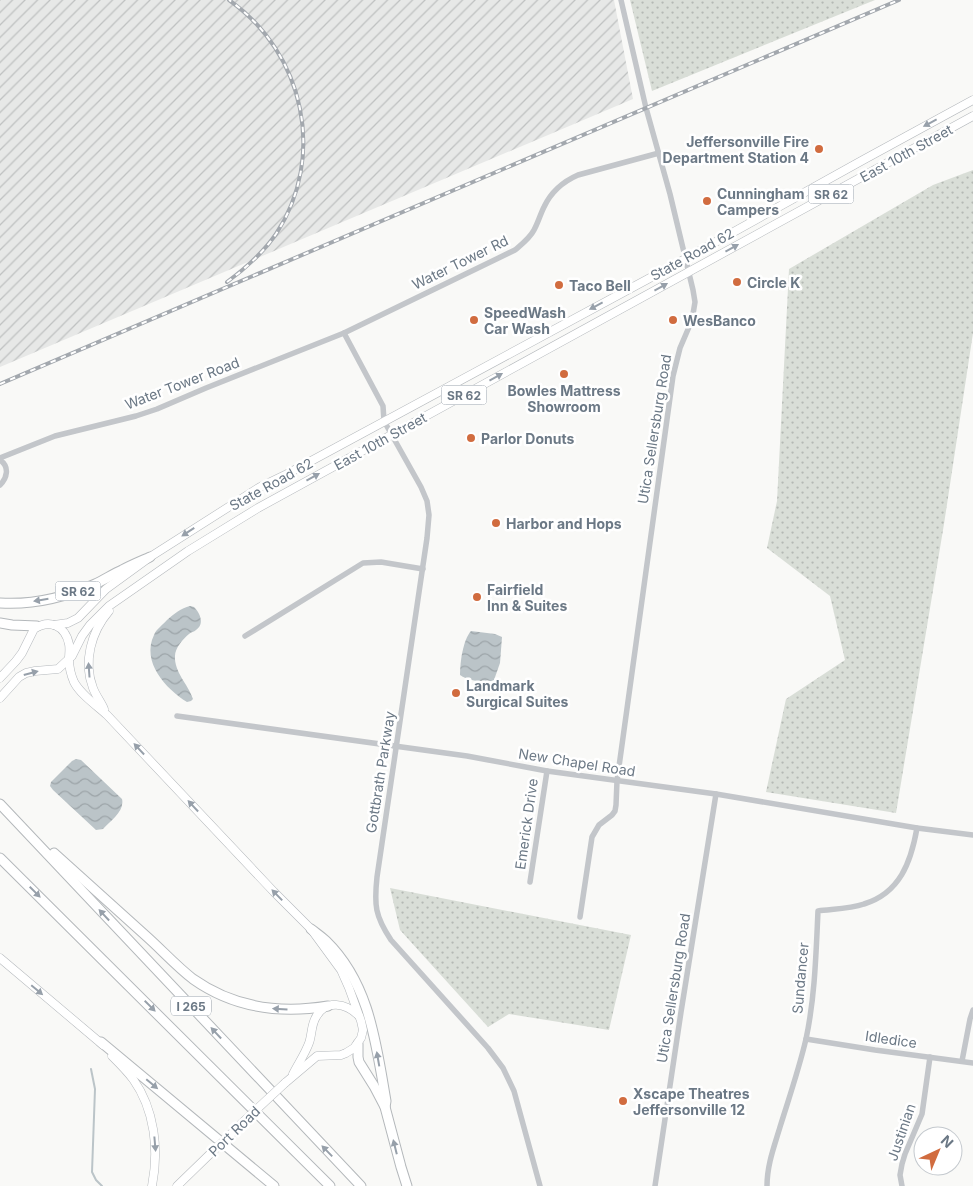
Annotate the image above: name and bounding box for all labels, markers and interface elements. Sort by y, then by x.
one-way arrow [923,119,937,127]
street label: East 10th Street [857,120,956,185]
place label: Jeffersonville Fire Department Station 4 [663,133,809,166]
marker: Jeffersonville Fire Department Station 4 [813,143,825,155]
road number: SR 62 [808,184,854,203]
place label: Cunningham Campers [717,185,804,218]
marker: Cunningham Campers [701,195,713,207]
street label: State Road 62 [647,224,737,284]
street label: Water Tower Rd [409,231,511,293]
one-way arrow [725,244,740,252]
place label: Circle K [747,274,800,291]
marker: Circle K [731,276,743,288]
place label: Taco Bell [569,277,631,294]
marker: Taco Bell [553,279,565,291]
one-way arrow [654,283,668,291]
one-way arrow [589,302,603,310]
place label: SpeedWash Car Wash [484,304,566,337]
place label: WesBanco [683,312,756,329]
marker: SpeedWash Car Wash [468,314,480,326]
marker: WesBanco [667,314,679,326]
street label: Water Tower Road [122,353,242,413]
street label: Utica Sellersburg Road [634,353,674,505]
marker: Bowles Mattress Showroom [558,368,570,380]
one-way arrow [489,373,504,381]
place label: Bowles Mattress Showroom [507,382,621,415]
road number: SR 62 [442,386,486,404]
street label: East 10th Street [331,408,430,473]
place label: Parlor Donuts [481,430,574,447]
marker: Parlor Donuts [465,432,477,444]
street label: State Road 62 [226,454,316,514]
one-way arrow [306,473,321,481]
place label: Harbor and Hops [506,515,622,532]
marker: Harbor and Hops [490,517,502,529]
one-way arrow [181,528,194,537]
place label: Fairfield Inn & Suites [487,581,567,614]
road number: SR 62 [56,582,100,600]
marker: Fairfield Inn & Suites [471,591,483,603]
one-way arrow [32,597,48,605]
one-way arrow [85,662,93,678]
one-way arrow [23,668,38,676]
place label: Landmark Surgical Suites [466,677,569,710]
marker: Landmark Surgical Suites [450,687,462,699]
street label: Gottbrath Parkway [362,710,398,834]
one-way arrow [133,744,145,756]
street label: New Chapel Road [517,744,637,780]
street label: Emerick Drive [511,777,541,871]
one-way arrow [187,801,199,813]
one-way arrow [28,886,40,898]
one-way arrow [271,889,283,901]
one-way arrow [98,909,110,921]
street label: Utica Sellersburg Road [653,912,693,1064]
street label: Sundancer [788,942,812,1014]
one-way arrow [31,984,44,995]
road number: I 265 [171,996,211,1016]
one-way arrow [144,1000,156,1012]
one-way arrow [272,1005,288,1013]
one-way arrow [210,1027,222,1039]
street label: Idledice [864,1027,918,1051]
one-way arrow [374,1050,382,1066]
one-way arrow [145,1079,158,1090]
place label: Xscape Theatres Jeffersonville 12 [633,1085,750,1118]
marker: Xscape Theatres Jeffersonville 12 [617,1095,629,1107]
street label: Justinian [883,1101,919,1163]
street label: Port Road [205,1102,263,1160]
north arrow [913,1126,963,1176]
text: N [938,1131,957,1151]
one-way arrow [151,1136,159,1152]
one-way arrow [391,1139,399,1154]
one-way arrow [322,1145,334,1157]

